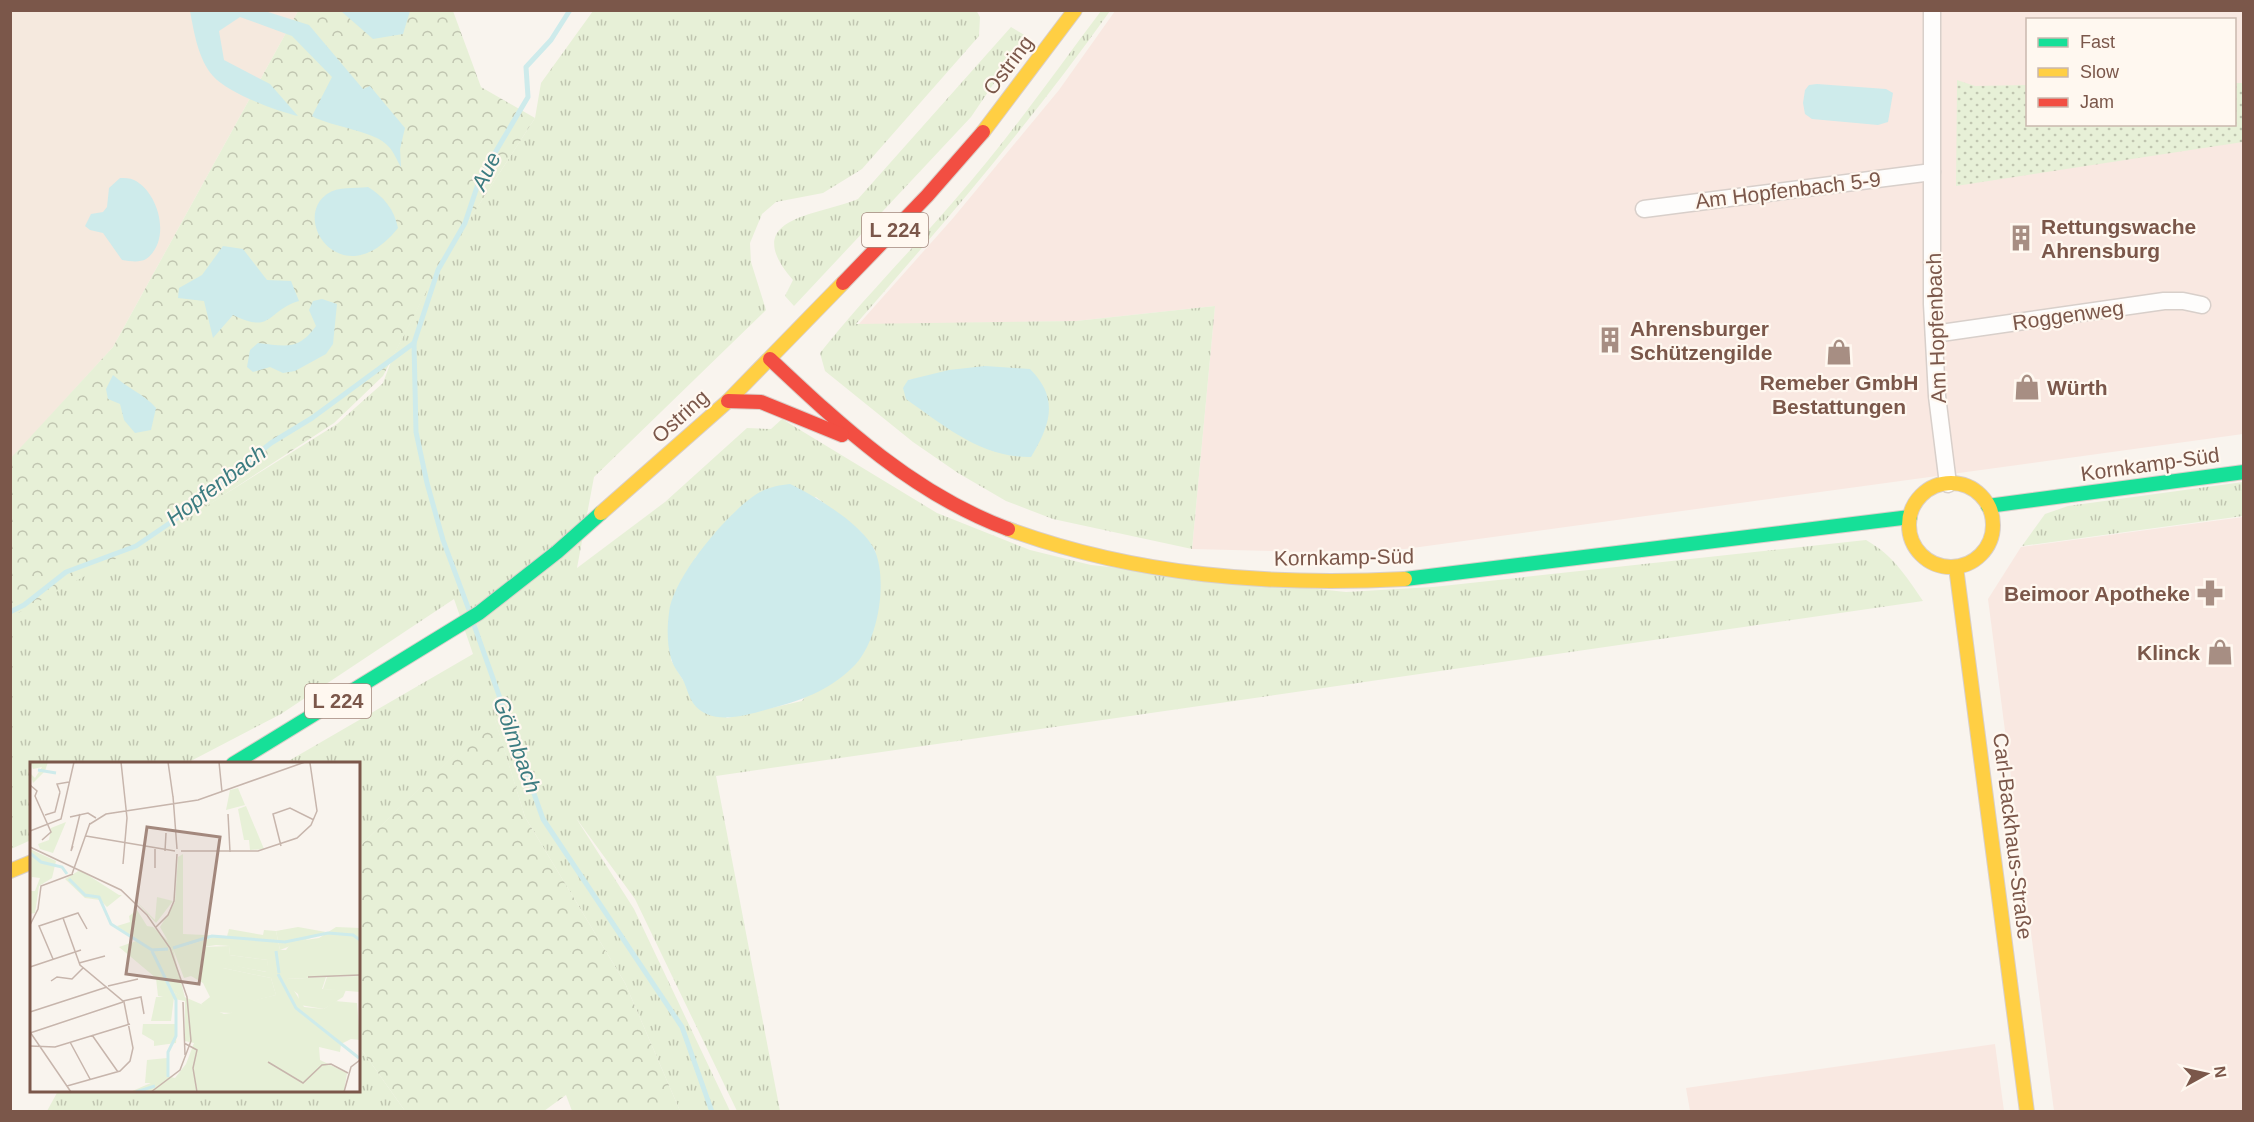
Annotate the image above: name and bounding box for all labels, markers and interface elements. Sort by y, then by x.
legend [2026,18,2236,126]
street label: Ostring [978,31,1038,99]
text: Fast [2080,32,2115,52]
text: Slow [2080,62,2120,82]
text: Jam [2080,92,2114,112]
water label: Aue [465,148,506,196]
street label: Am Hopfenbach 5-9 [1694,167,1882,213]
road number: L 224 [862,213,928,247]
place label: Rettungswache Ahrensburg [2041,215,2196,262]
building icon: Rettungswache Ahrensburg [2006,223,2036,253]
street label: Am Hopfenbach [1922,252,1950,404]
street label: Roggenweg [2011,296,2125,334]
place label: Ahrensburger Schützengilde [1630,317,1772,364]
building icon: Ahrensburger Schützengilde [1595,325,1625,355]
shop icon: Remeber GmbH Bestattungen [1824,337,1854,367]
place label: Remeber GmbH Bestattungen [1760,371,1918,418]
shop icon: Würth [2012,372,2042,402]
place label: Würth [2047,376,2108,399]
street label: Ostring [647,385,713,447]
water label: Hopfenbach [161,439,271,531]
street label: Kornkamp-Süd [2079,443,2221,485]
street label: Kornkamp-Süd [1274,544,1414,570]
pharmacy icon: Beimoor Apotheke [2195,578,2225,608]
place label: Beimoor Apotheke [2004,582,2190,605]
shop icon: Klinck [2205,637,2235,667]
place label: Klinck [2137,641,2200,664]
road number: L 224 [305,684,371,718]
water label: Gölmbach [488,694,546,796]
street label: Carl-Backhaus-Straße [1989,732,2037,940]
inset map [30,762,360,1092]
north arrow [2176,1044,2236,1104]
text: N [2211,1065,2230,1079]

